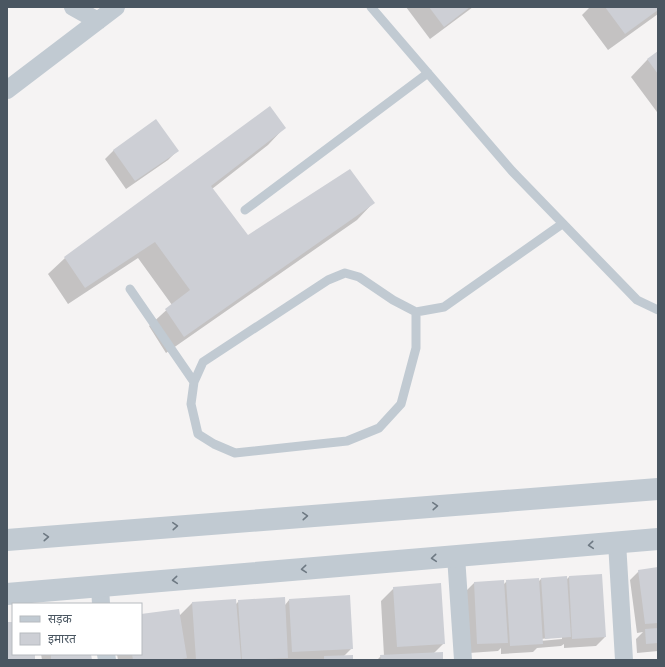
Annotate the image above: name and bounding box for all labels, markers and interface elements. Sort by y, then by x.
one-way arrow [432,502,438,511]
one-way arrow [302,512,308,521]
one-way arrow [172,522,179,531]
one-way arrow [43,532,49,541]
one-way arrow [588,540,594,549]
one-way arrow [431,554,437,563]
one-way arrow [301,565,307,574]
one-way arrow [172,576,178,585]
legend [12,603,142,655]
text: सड़क [48,612,73,626]
text: इमारत [48,632,77,646]

